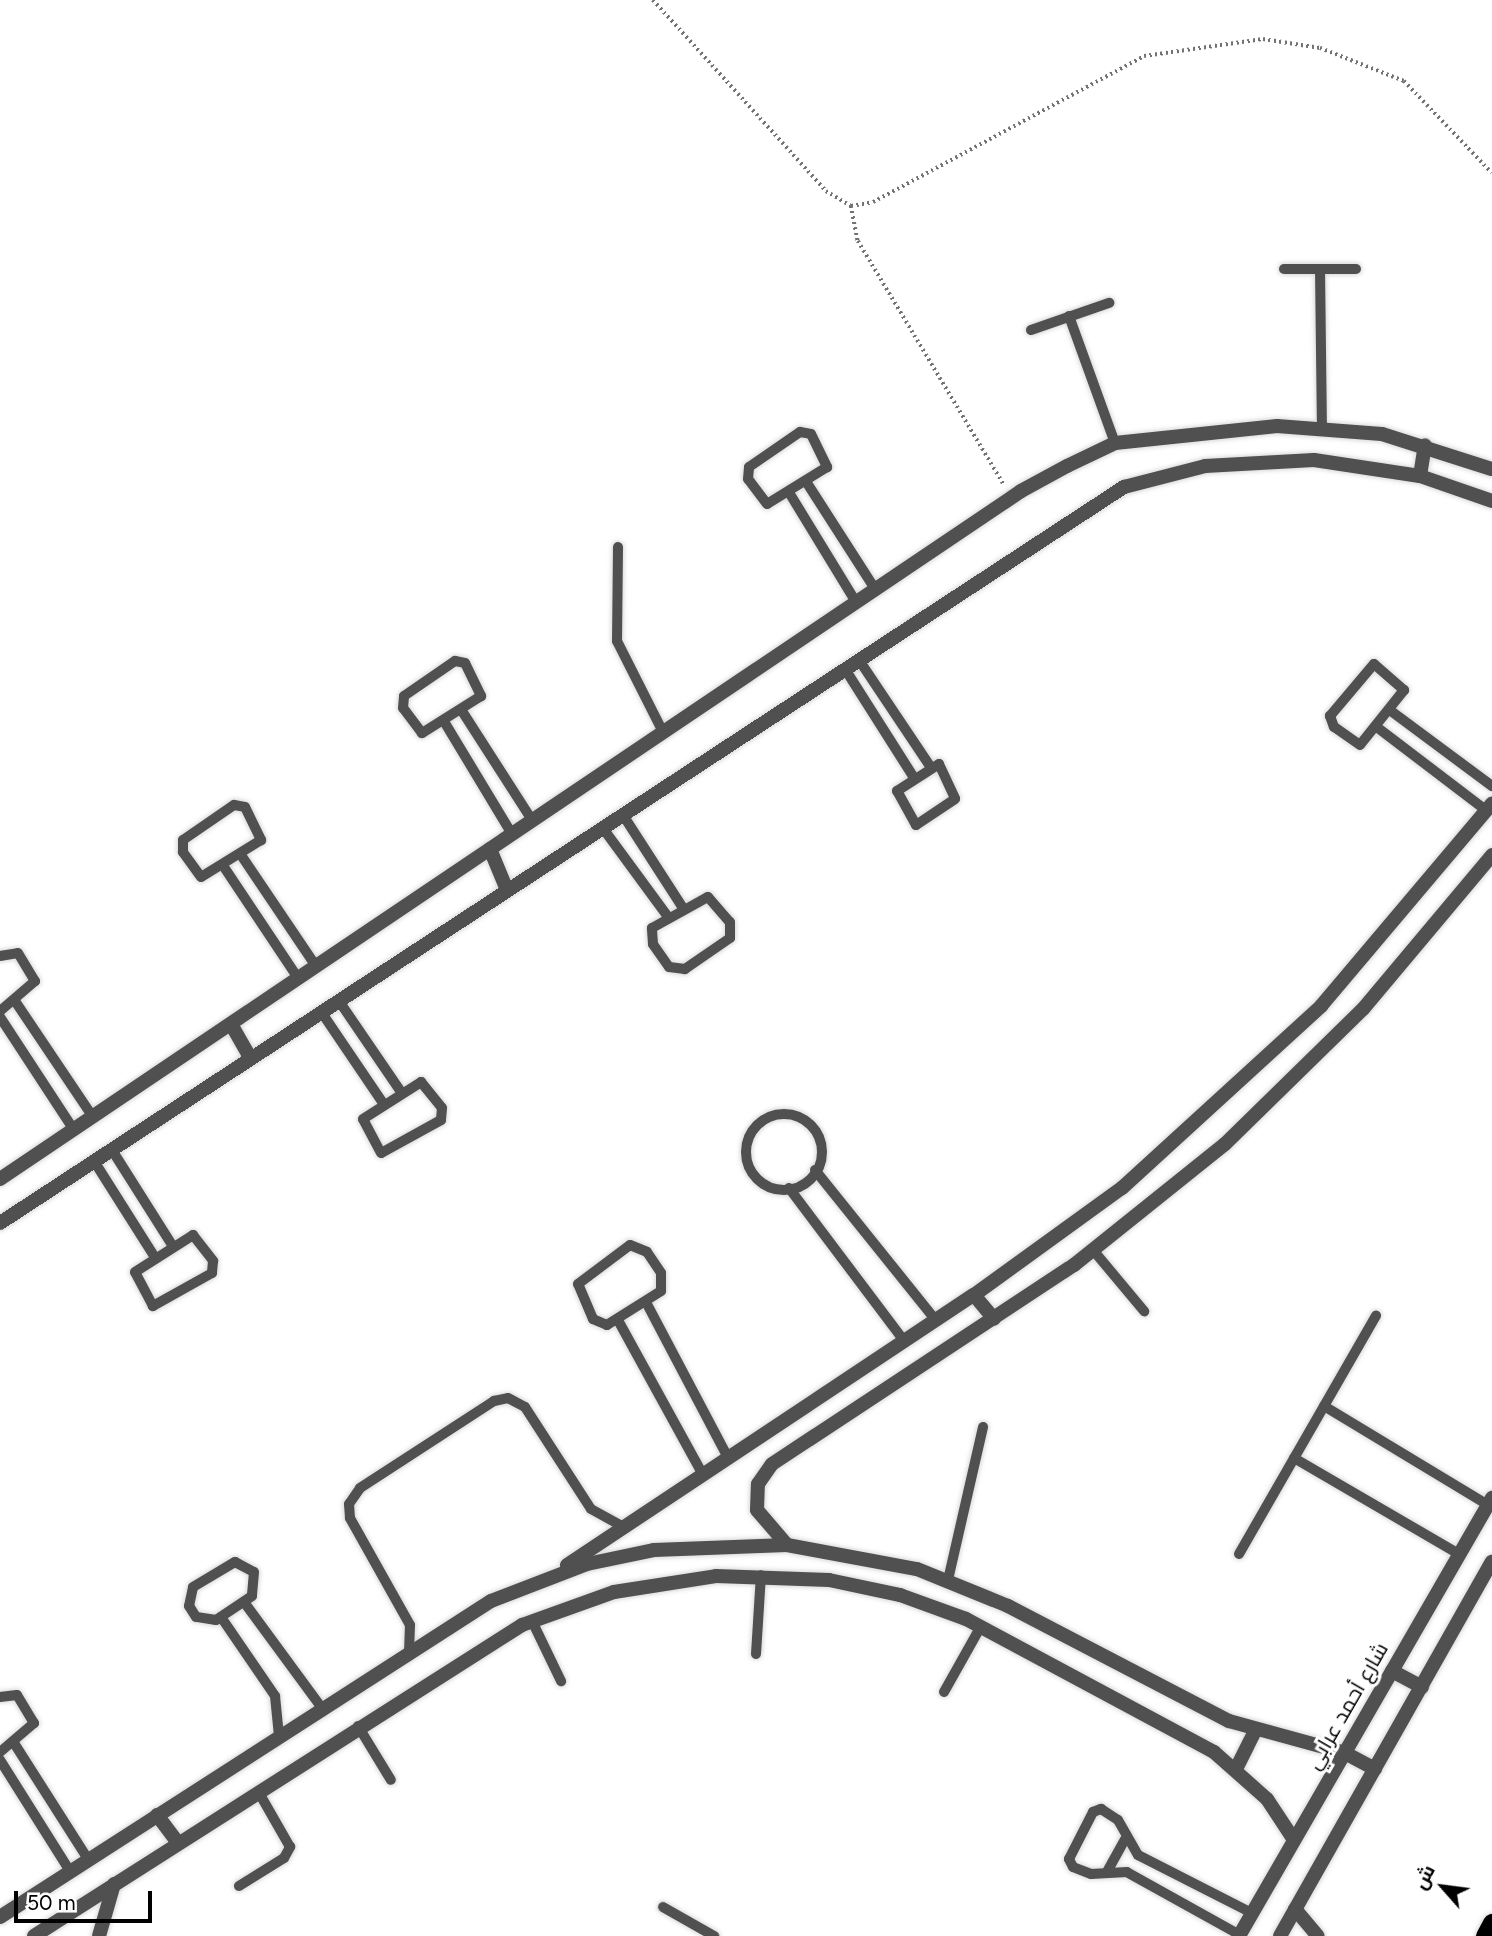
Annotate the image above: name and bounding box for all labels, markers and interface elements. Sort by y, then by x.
street label: شارع أحمد عرابي [1301,1638,1393,1774]
north arrow [1408,1852,1478,1922]
text: ش [1408,1861,1440,1893]
scale bar [18,1876,156,1920]
text: 50 m [27,1890,76,1915]

